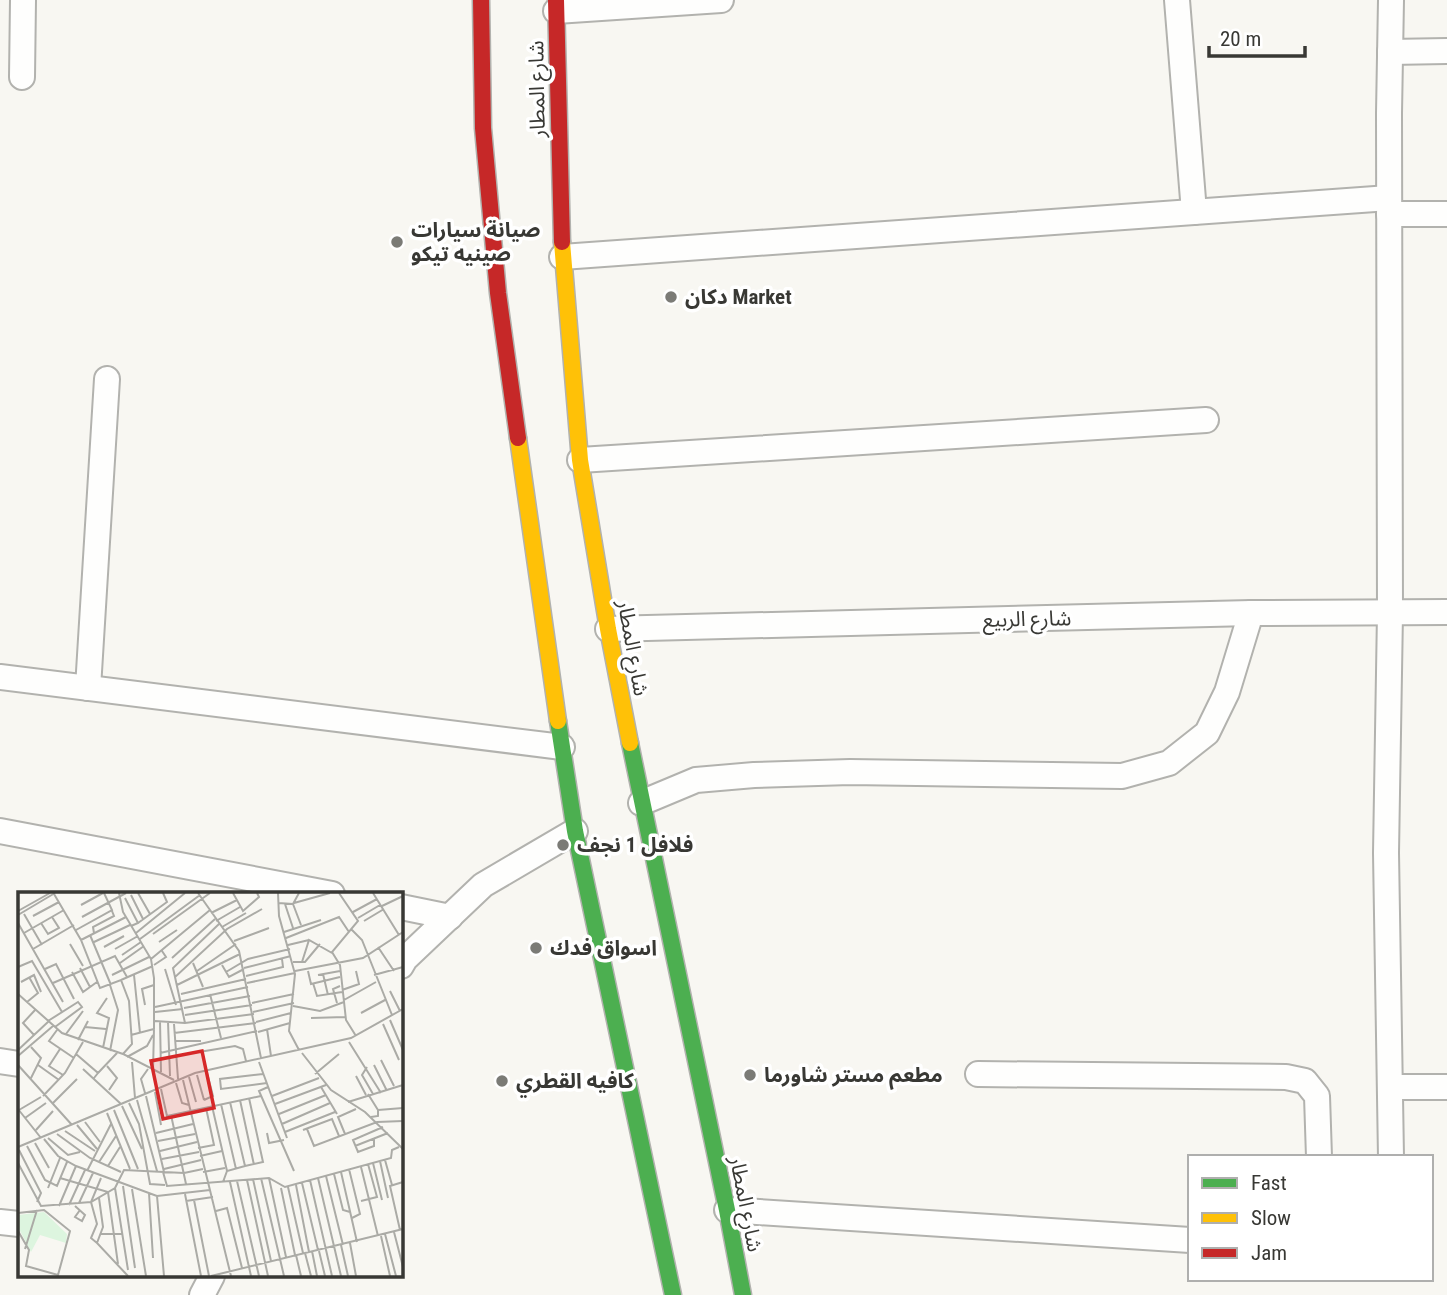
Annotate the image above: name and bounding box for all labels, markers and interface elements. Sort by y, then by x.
scale bar [1209,14,1305,58]
text: 20 m [1220,27,1261,51]
street label: شارع المطار [524,40,553,139]
place label: صيانة سيارات صينيه تيكو [411,218,540,266]
marker: صيانة سيارات صينيه تيكو [389,234,405,250]
place label: دكان Market [685,285,792,309]
marker: دكان Market [663,289,679,305]
street label: شارع المطار [610,597,653,698]
street label: شارع الربيع [983,606,1072,635]
place label: فلافل 1 نجف [577,833,693,857]
marker: فلافل 1 نجف [555,837,571,853]
inset map [18,892,402,1278]
place label: اسواق فدك [550,936,657,960]
marker: اسواق فدك [528,940,544,956]
place label: مطعم مستر شاورما [764,1063,943,1090]
marker: مطعم مستر شاورما [742,1067,758,1083]
place label: كافيه القطري [516,1069,634,1098]
marker: كافيه القطري [494,1073,510,1089]
street label: شارع المطار [722,1153,767,1255]
legend [1188,1155,1433,1281]
text: Fast [1251,1171,1287,1195]
text: Slow [1251,1206,1291,1230]
text: Jam [1251,1241,1287,1265]

